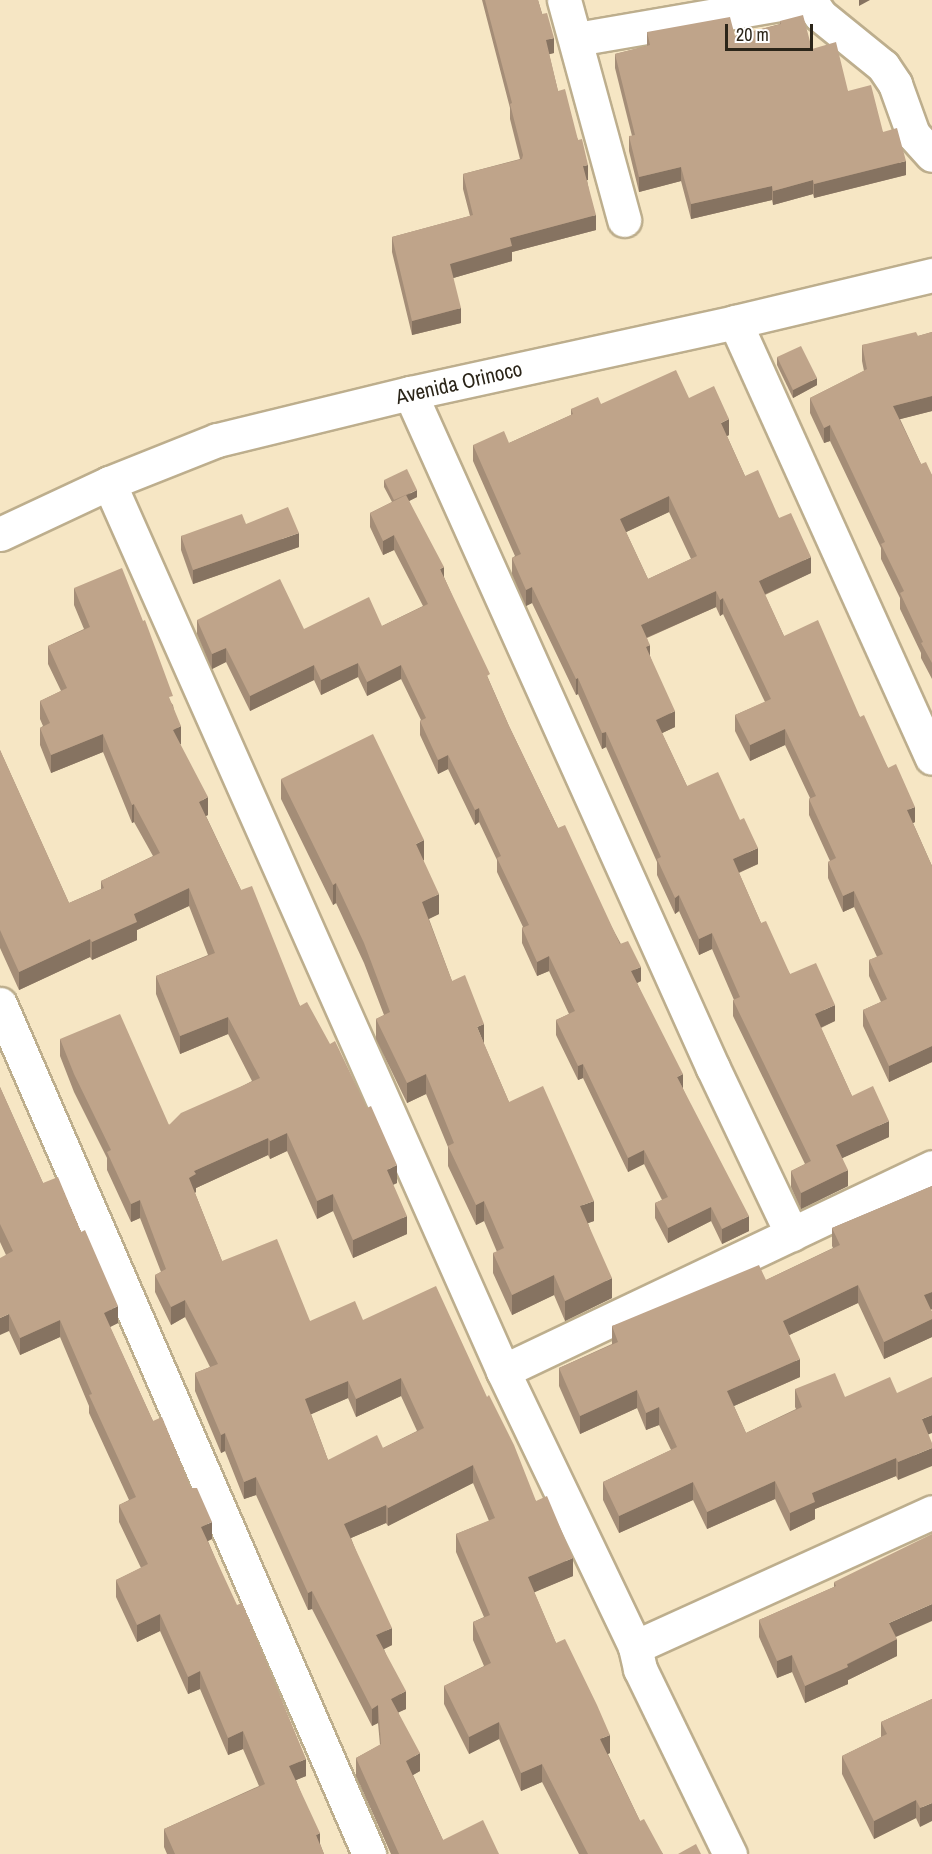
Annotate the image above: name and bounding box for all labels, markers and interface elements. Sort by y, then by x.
scale bar [728,12,816,50]
text: 20 m [736,22,769,47]
street label: Avenida Orinoco [393,356,525,410]

